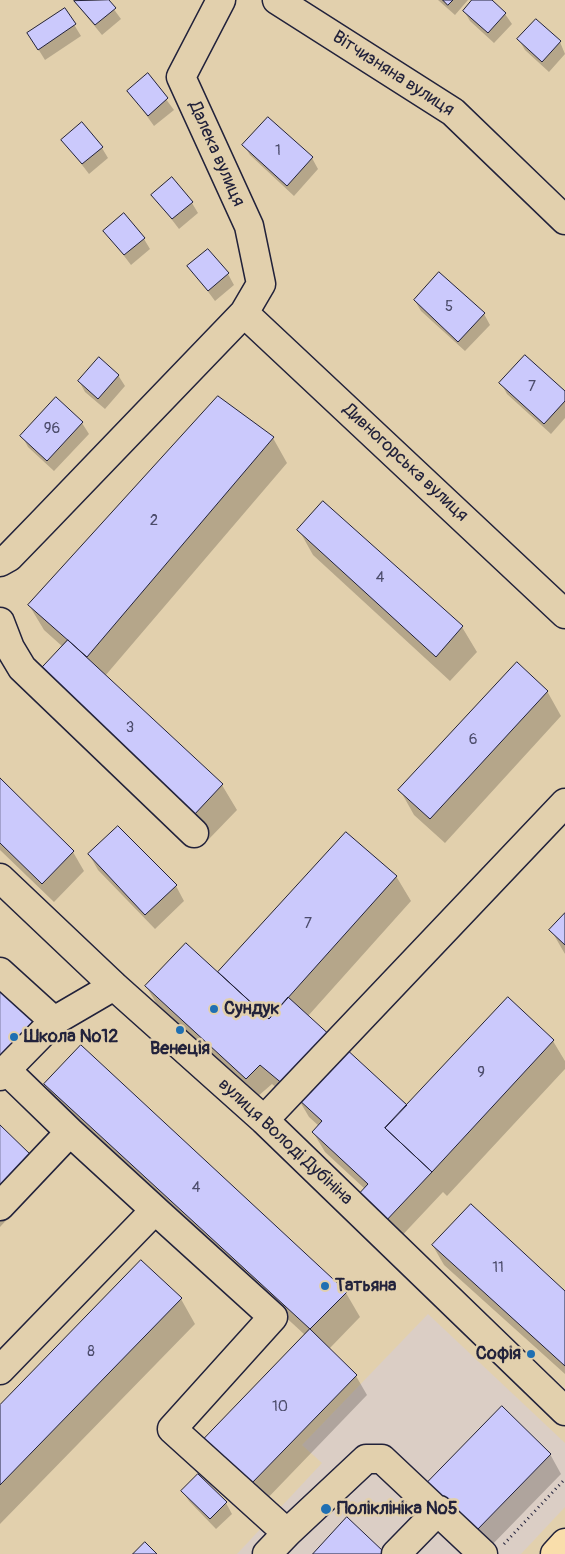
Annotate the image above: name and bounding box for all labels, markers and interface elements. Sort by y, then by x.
street label: Вітчизняна вулиця [328,27,458,121]
street label: Далека вулиця [183,98,249,210]
house number: 1 [275,142,281,160]
house number: 5 [445,298,453,316]
house number: 7 [528,378,536,396]
street label: Дивногорська вулиця [338,399,472,527]
house number: 96 [44,420,60,438]
house number: 2 [150,512,158,530]
house number: 4 [376,569,384,587]
house number: 3 [126,719,134,737]
house number: 6 [469,731,477,749]
house number: 7 [304,915,312,933]
place label: Сундук [224,998,280,1020]
marker: Сундук [208,1003,220,1015]
marker: Венеція [174,1024,186,1036]
place label: Школа №12 [24,1026,118,1048]
marker: Школа №12 [8,1031,20,1043]
place label: Венеція [150,1038,210,1060]
house number: 9 [477,1064,485,1082]
street label: вулиця Володі Дубініна [213,1074,357,1210]
house number: 4 [192,1179,200,1197]
house number: 11 [492,1259,504,1277]
place label: Татьяна [335,1275,396,1297]
marker: Татьяна [319,1280,331,1292]
house number: 8 [87,1343,95,1361]
place label: Софія [476,1343,521,1365]
marker: Софія [525,1348,537,1360]
house number: 10 [272,1398,288,1416]
place label: Поліклініка №5 [337,1498,457,1520]
marker: Поліклініка №5 [319,1502,333,1516]

